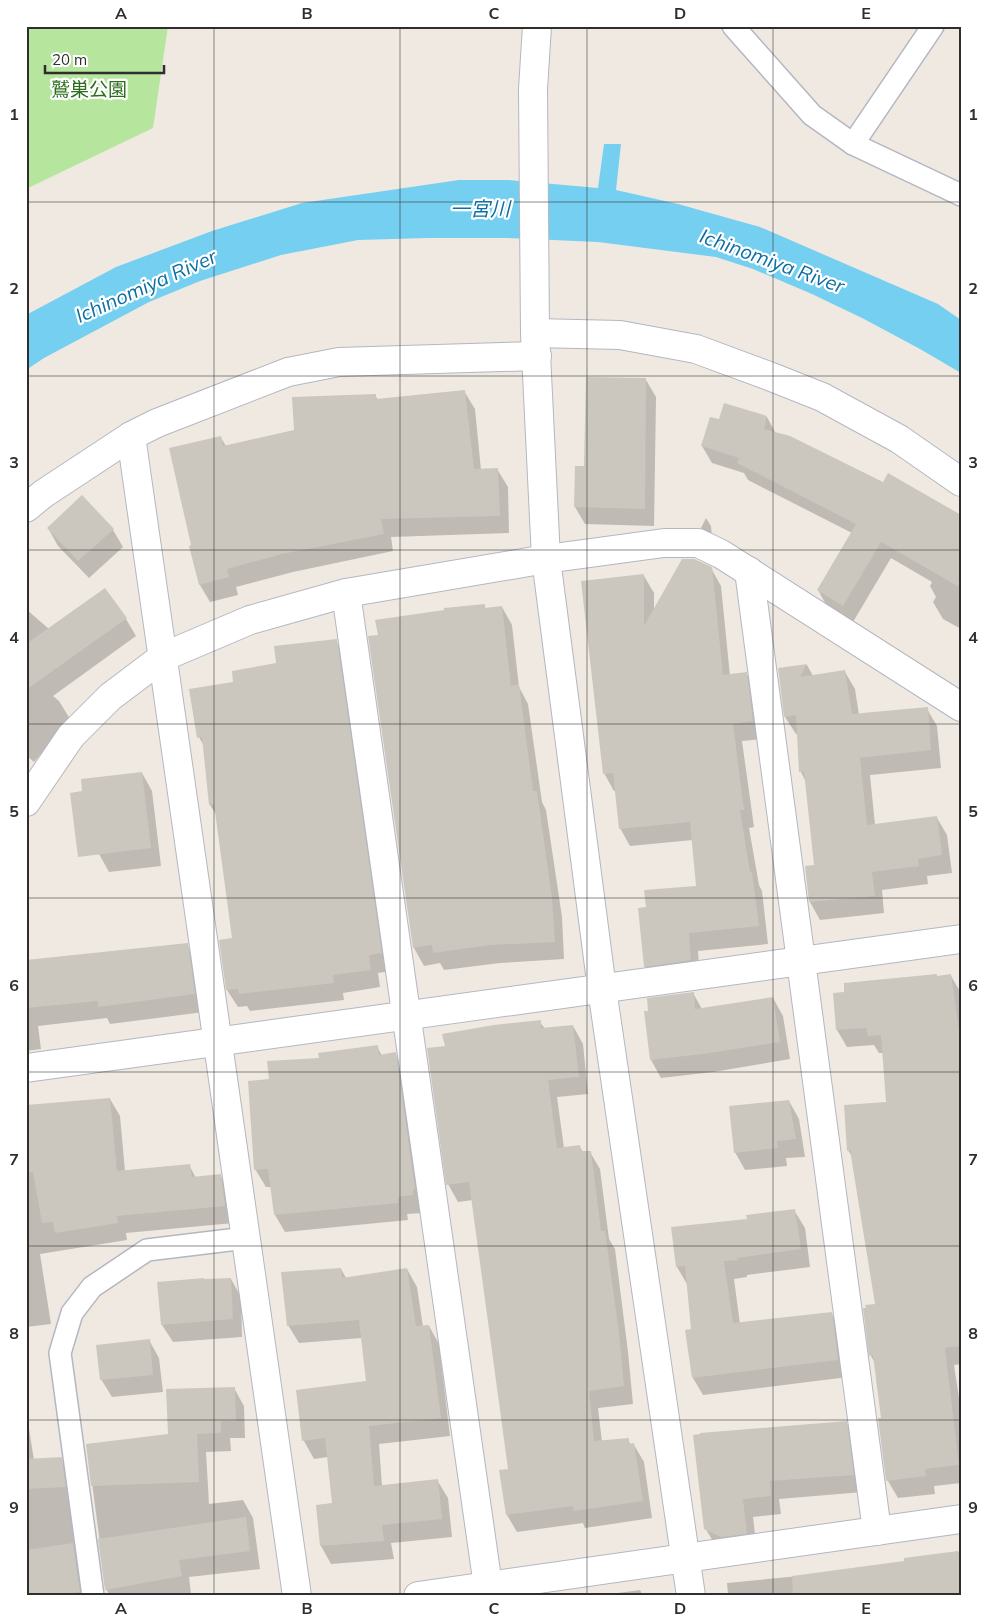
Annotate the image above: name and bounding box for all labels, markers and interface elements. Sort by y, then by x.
text: A [115,3,127,23]
text: B [301,3,313,23]
text: C [489,3,500,23]
text: D [674,3,686,23]
text: E [861,3,871,23]
scale bar [45,42,164,74]
text: 20 m [52,50,87,69]
park label: 鷲巣公園 [51,77,127,101]
text: 1 [9,104,19,124]
text: 1 [968,104,978,124]
water label: 一宮川 [450,196,512,221]
water label: Ichinomiya River [697,223,848,299]
water label: Ichinomiya River [71,243,221,328]
text: 2 [9,278,19,298]
text: 2 [968,278,978,298]
text: 3 [9,452,19,472]
text: 3 [968,452,978,472]
text: 4 [9,627,19,647]
text: 4 [968,627,978,647]
text: 5 [9,801,19,821]
text: 5 [968,801,978,821]
text: 6 [9,975,19,995]
text: 6 [968,975,978,995]
text: 7 [9,1149,19,1169]
text: 7 [968,1149,978,1169]
text: 8 [9,1323,19,1343]
text: 8 [968,1323,978,1343]
text: 9 [9,1497,19,1517]
text: 9 [968,1497,978,1517]
text: A [115,1598,127,1618]
text: B [301,1598,313,1618]
text: C [489,1598,500,1618]
text: D [674,1598,686,1618]
text: E [861,1598,871,1618]

